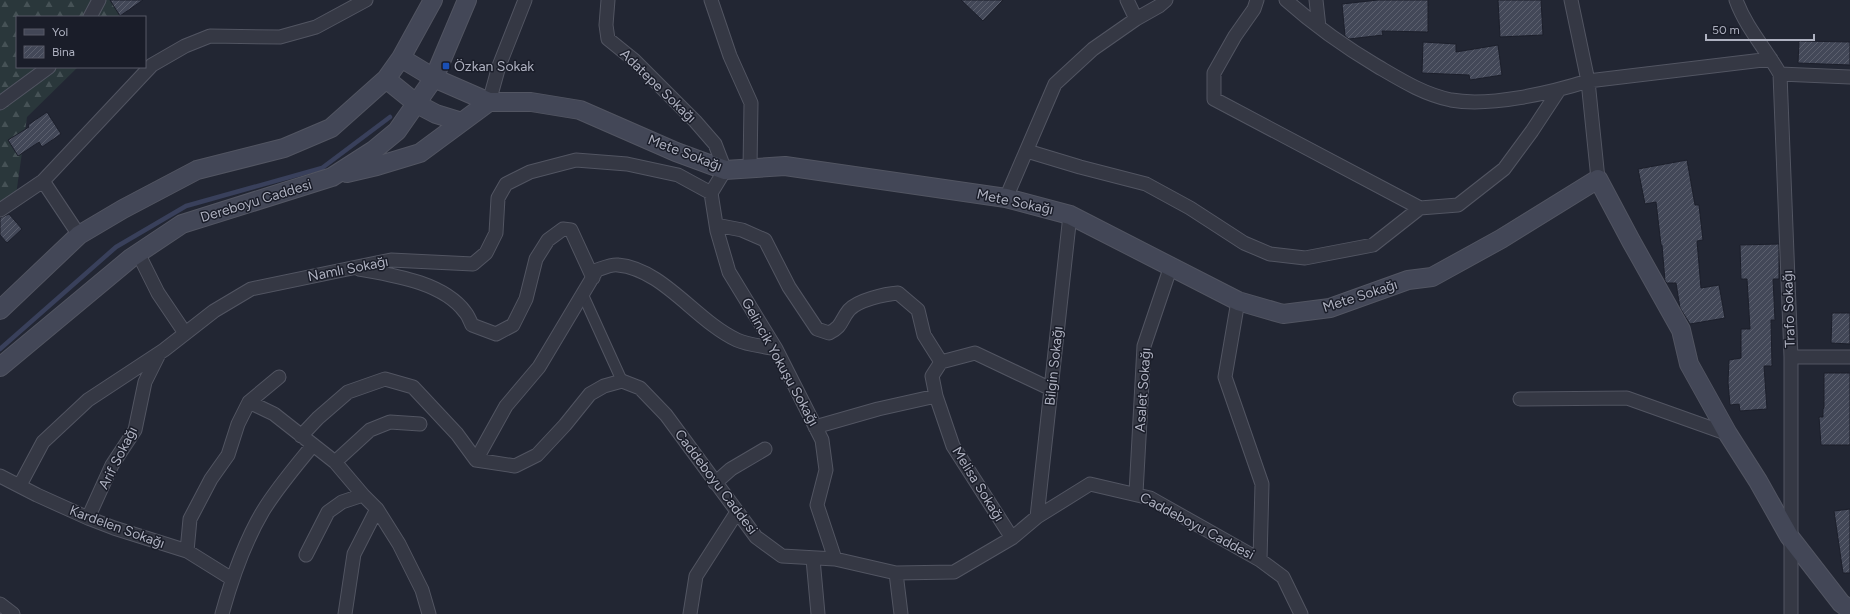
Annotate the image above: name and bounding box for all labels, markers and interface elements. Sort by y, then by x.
legend [16,16,146,68]
scale bar [1706,16,1814,42]
text: 50 m [1712,23,1740,37]
text: Yol [52,25,68,39]
text: Bina [52,45,75,59]
street label: Adatepe Sokağı [616,46,700,126]
place label: Özkan Sokak [454,58,534,75]
marker: Özkan Sokak [441,61,451,71]
street label: Mete Sokağı [646,131,724,175]
street label: Dereboyu Caddesi [198,176,314,226]
street label: Mete Sokağı [975,186,1055,218]
street label: Namlı Sokağı [306,253,390,285]
street label: Trafo Sokağı [1779,270,1799,348]
street label: Mete Sokağı [1320,276,1400,316]
street label: Gelincik Yokuşu Sokağı [738,295,822,429]
street label: Bilgin Sokağı [1041,326,1067,406]
street label: Asalet Sokağı [1132,347,1154,433]
street label: Arif Sokağı [95,424,141,492]
street label: Caddeboyu Caddesi [671,426,761,538]
street label: Melisa Sokağı [948,443,1008,525]
street label: Caddeboyu Caddesi [1137,489,1257,563]
street label: Kardelen Sokağı [67,502,167,552]

